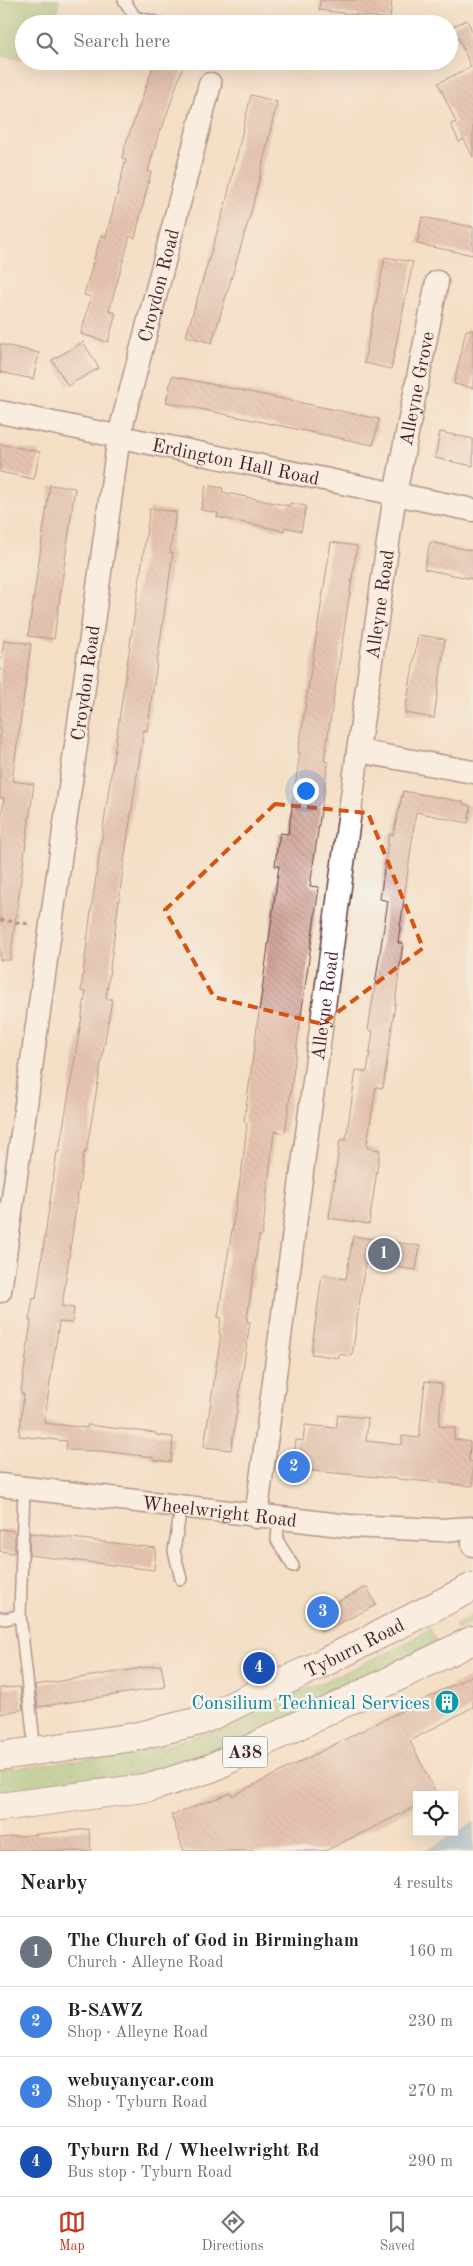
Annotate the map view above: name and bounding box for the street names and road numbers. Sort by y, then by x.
street label: Croydon Road [137,227,184,345]
street label: Alleyne Grove [398,330,439,448]
street label: Erdington Hall Road [150,437,321,490]
street label: Alleyne Road [364,549,399,661]
street label: Croydon Road [70,624,105,742]
street label: Alleyne Road [310,950,343,1062]
street label: Wheelwright Road [141,1495,298,1532]
street label: Tyburn Road [302,1616,408,1682]
road number: A38 [222,1736,268,1768]

